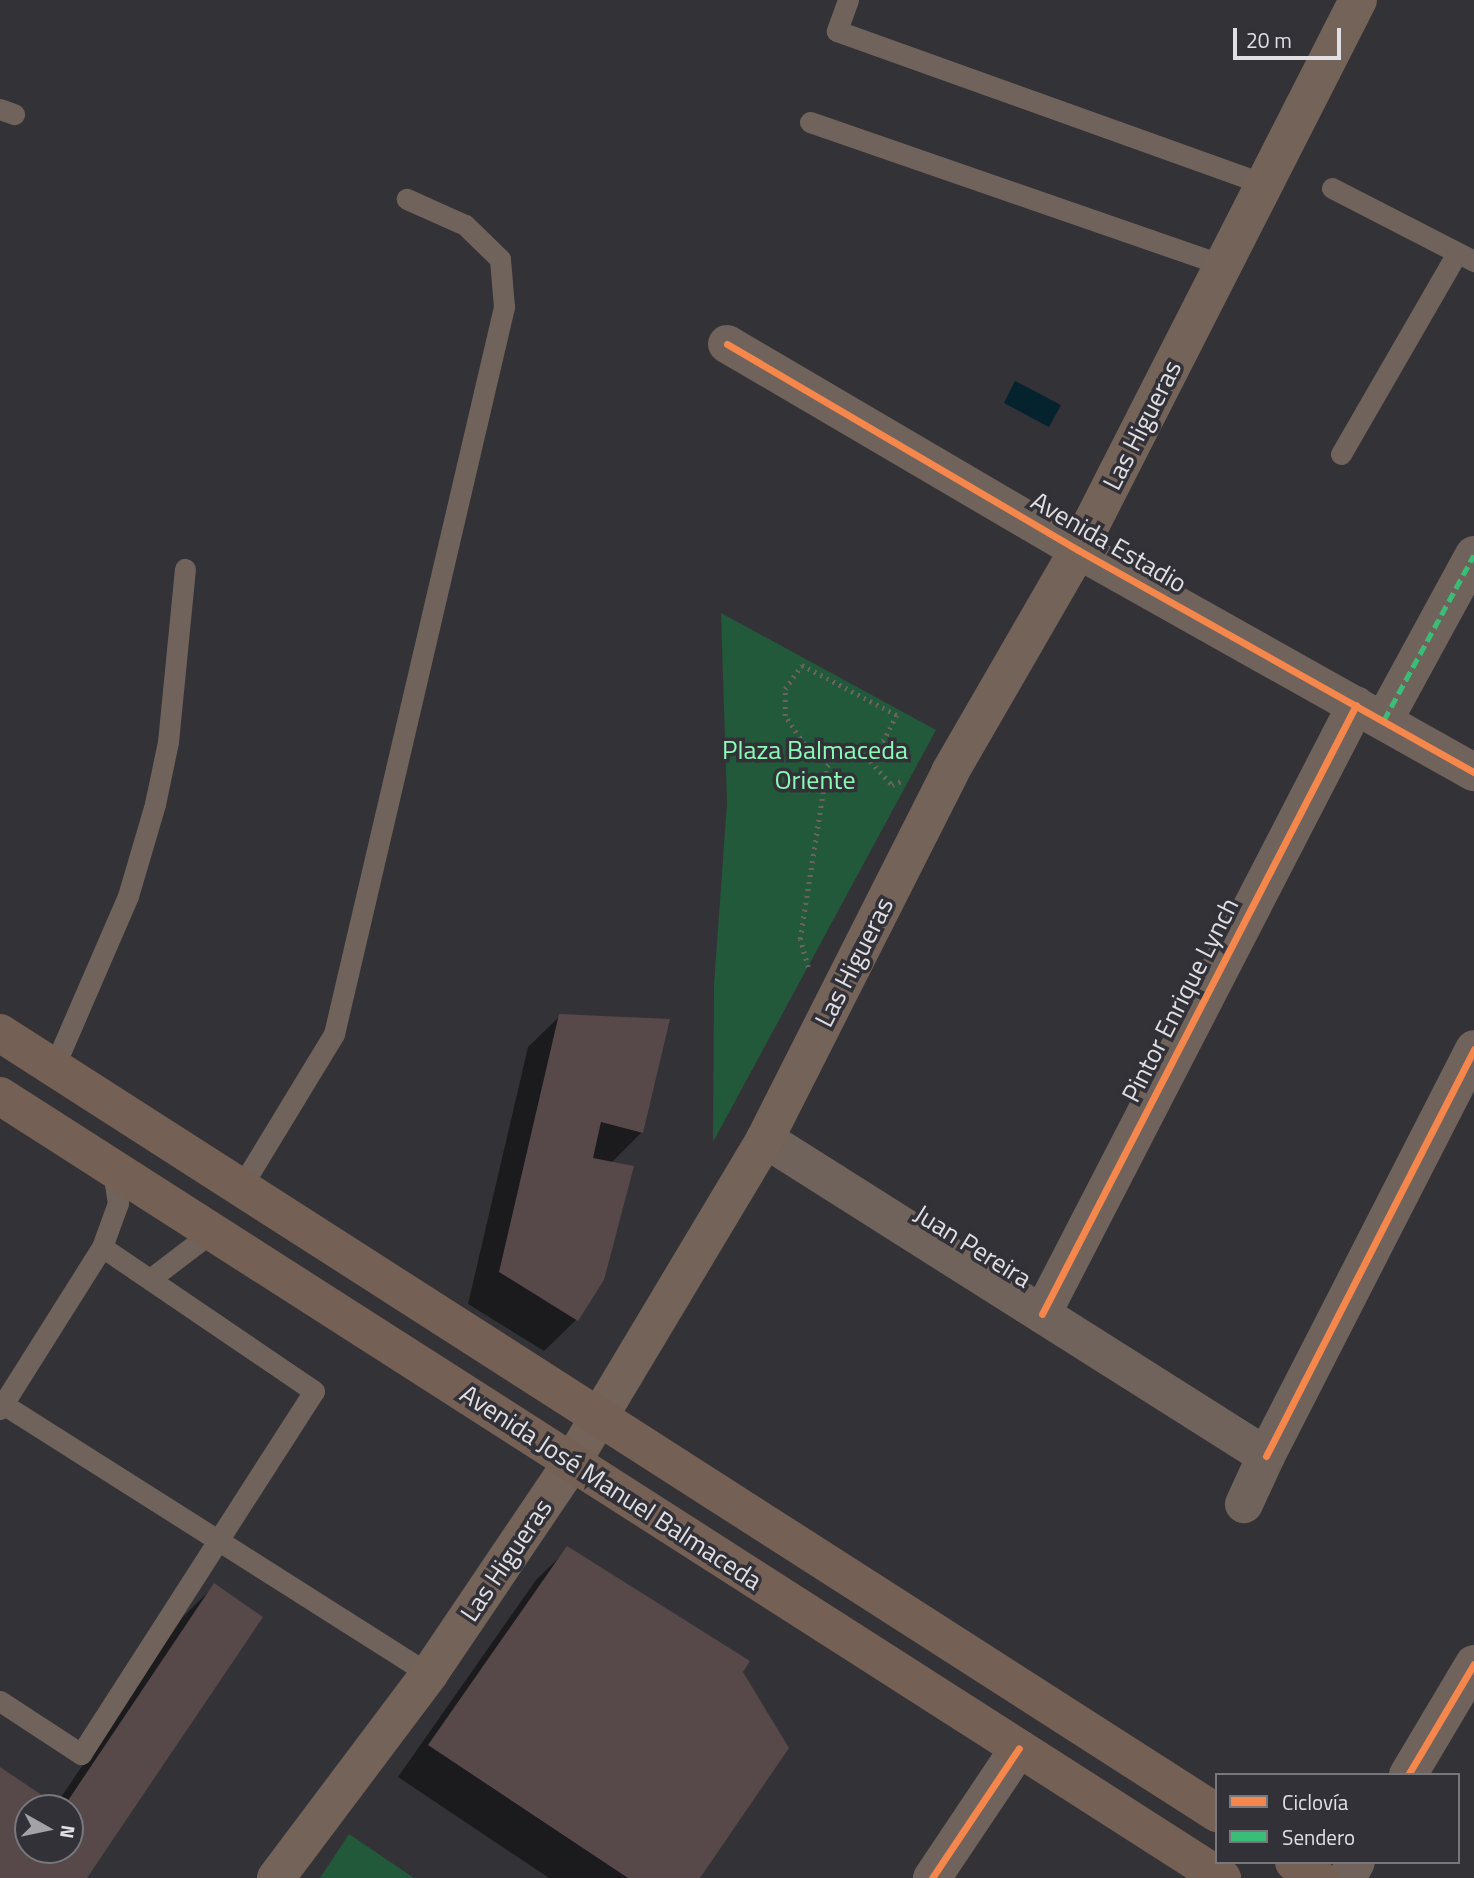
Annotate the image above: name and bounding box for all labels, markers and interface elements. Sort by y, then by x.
scale bar [1236,14,1344,58]
text: 20 m [1246,24,1292,56]
street label: Las Higueras [1096,355,1188,495]
street label: Avenida Estadio [1026,485,1192,599]
park label: Plaza Balmaceda Oriente [722,734,908,796]
street label: Las Higueras [808,892,900,1032]
street label: Pintor Enrique Lynch [1115,893,1245,1107]
street label: Juan Pereira [909,1198,1037,1294]
street label: Avenida José Manuel Balmaceda [454,1378,768,1596]
street label: Las Higueras [454,1493,558,1627]
legend [1215,1773,1460,1864]
text: Ciclovía [1282,1786,1348,1818]
north arrow [14,1794,84,1864]
text: Sendero [1282,1821,1355,1853]
text: N [53,1823,84,1841]

